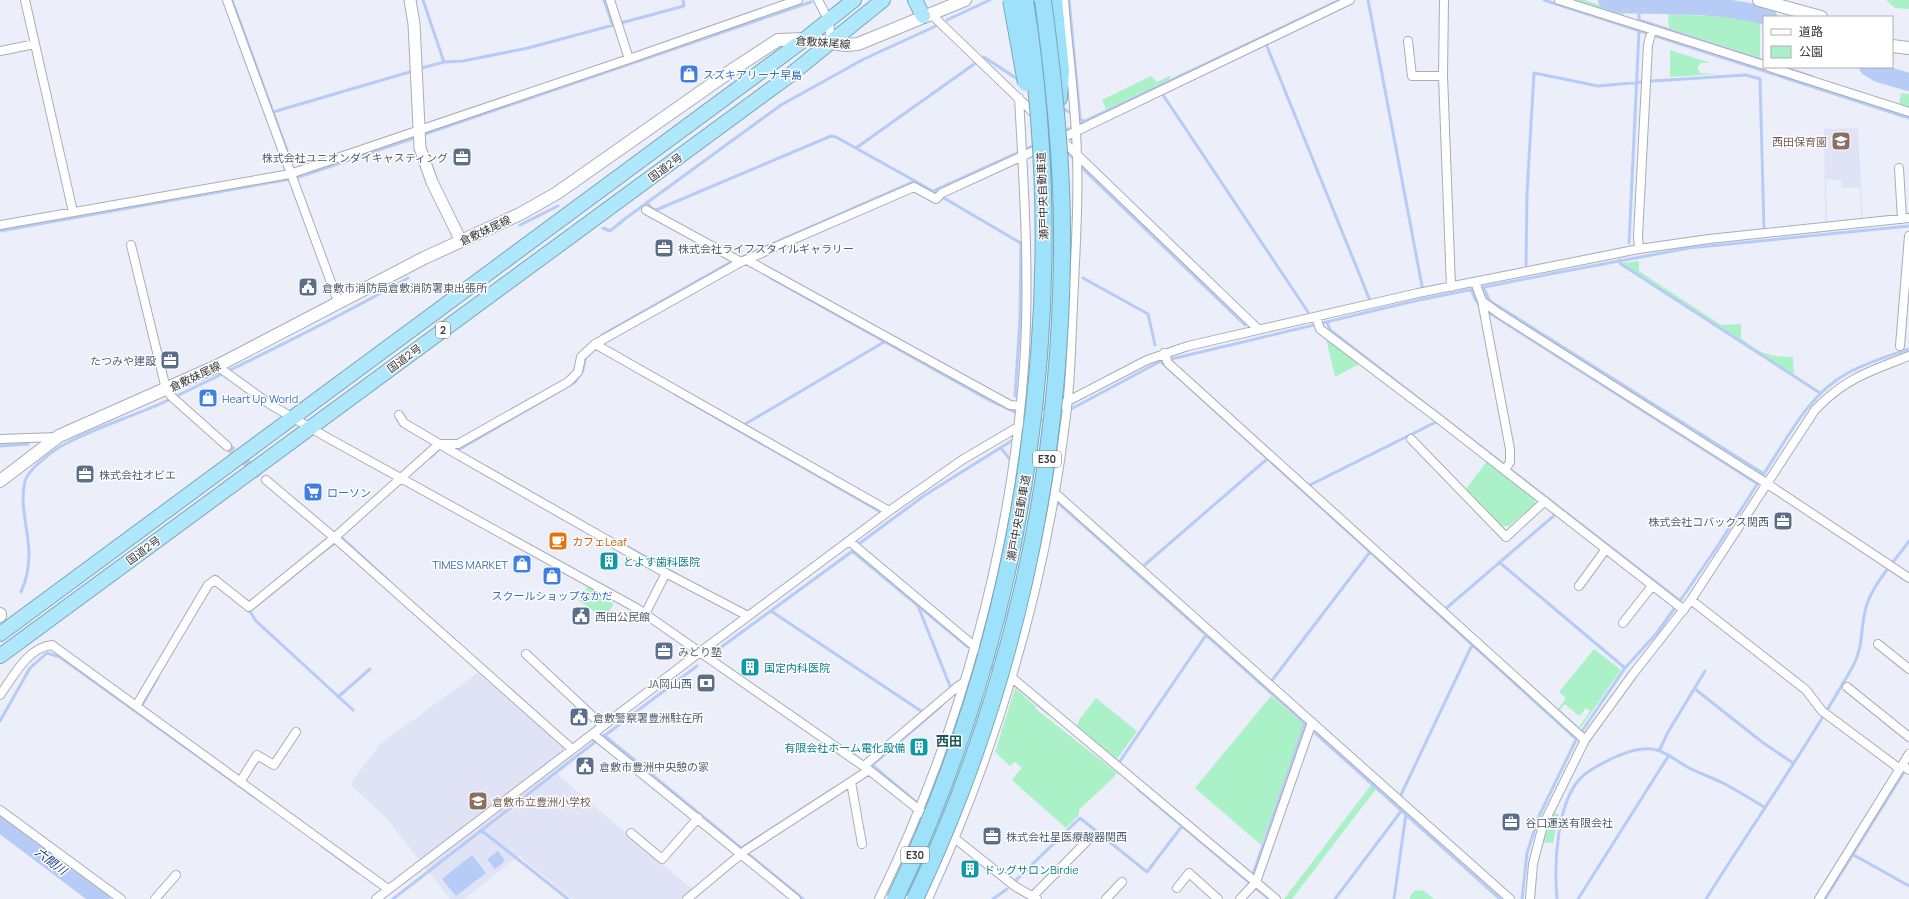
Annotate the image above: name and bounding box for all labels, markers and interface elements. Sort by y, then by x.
legend [1763,16,1893,68]
text: 道路 [1799,23,1823,40]
street label: 倉敷妹尾線 [795,33,851,51]
text: 公園 [1799,43,1823,60]
shop icon: スズキアリーナ早島 [678,63,700,85]
place label: スズキアリーナ早島 [703,67,802,82]
school or university icon: 西田保育園 [1830,130,1852,152]
place label: 西田保育園 [1772,134,1827,149]
office icon: 株式会社ユニオンダイキャスティング [451,146,473,168]
street label: 国道2号 [645,149,685,185]
place label: 株式会社ユニオンダイキャスティング [262,150,448,165]
street label: 瀬戸中央自動車道 [1033,152,1051,240]
street label: 倉敷妹尾線 [457,212,513,248]
office icon: 株式会社ライフスタイルギャラリー [653,237,675,259]
place label: 株式会社ライフスタイルギャラリー [678,241,854,256]
public building icon: 倉敷市消防局倉敷消防署東出張所 [297,276,319,298]
place label: 倉敷市消防局倉敷消防署東出張所 [322,280,488,295]
road number: 2 [436,322,450,338]
street label: 国道2号 [384,340,424,376]
office icon: たつみや建設 [159,349,181,371]
place label: たつみや建設 [90,353,156,368]
street label: 倉敷妹尾線 [167,358,223,394]
shop icon: Heart Up World [197,387,219,409]
place label: Heart Up World [222,391,298,406]
road number: E30 [1033,451,1061,467]
office icon: 株式会社オビエ [74,463,96,485]
place label: 株式会社オビエ [99,467,176,482]
street label: 瀬戸中央自動車道 [1003,473,1033,563]
supermarket icon: ローソン [302,481,324,503]
place label: ローソン [327,485,371,500]
office icon: 株式会社コバックス関西 [1772,510,1794,532]
place label: 株式会社コバックス関西 [1648,514,1769,529]
cafe icon: カフェLeaf [547,530,569,552]
street label: 国道2号 [123,532,163,568]
place label: カフェLeaf [572,534,627,549]
building icon: とよす歯科医院 [598,550,620,572]
shop icon: TIMES MARKET [511,553,533,575]
place label: とよす歯科医院 [623,554,700,569]
place label: TIMES MARKET [432,557,508,572]
shop icon: スクールショップなかだ [541,565,563,587]
place label: スクールショップなかだ [492,588,613,603]
public building icon: 西田公民館 [570,605,592,627]
place label: 西田公民館 [595,609,650,624]
office icon: みどり塾 [653,640,675,662]
place label: みどり塾 [678,644,722,659]
building icon: 国定内科医院 [739,656,761,678]
place label: 国定内科医院 [764,660,830,675]
bank icon: JA岡山西 [695,672,717,694]
place label: JA岡山西 [647,676,692,691]
public building icon: 倉敷警察署豊洲駐在所 [568,706,590,728]
place label: 倉敷警察署豊洲駐在所 [593,710,704,725]
district label: 西田 [936,732,962,750]
building icon: 有限会社ホーム電化設備 [908,736,930,758]
place label: 有限会社ホーム電化設備 [784,740,905,755]
public building icon: 倉敷市豊洲中央憩の家 [574,755,596,777]
place label: 倉敷市豊洲中央憩の家 [599,759,709,774]
school or university icon: 倉敷市立豊洲小学校 [467,790,489,812]
place label: 倉敷市立豊洲小学校 [492,794,591,809]
office icon: 谷口運送有限会社 [1500,811,1522,833]
place label: 谷口運送有限会社 [1525,815,1613,830]
office icon: 株式会社星医療酸器関西 [981,825,1003,847]
place label: 株式会社星医療酸器関西 [1006,829,1127,844]
water label: 六間川 [32,843,72,880]
road number: E30 [901,847,929,863]
building icon: ドッグサロンBirdie [959,858,981,880]
place label: ドッグサロンBirdie [984,862,1079,877]

